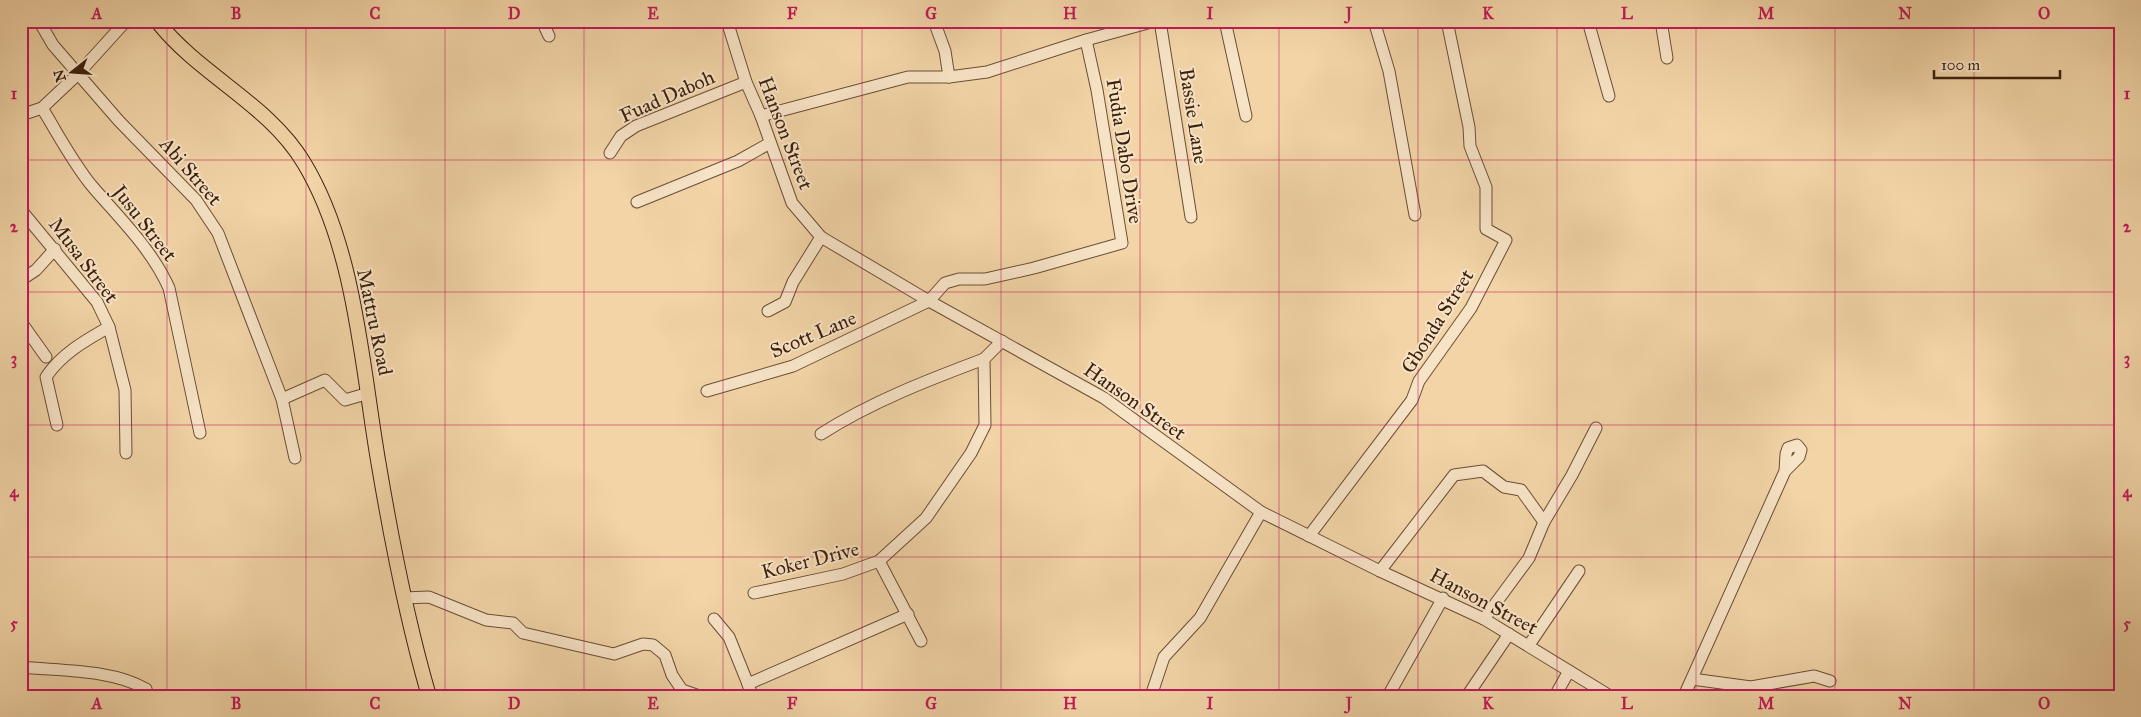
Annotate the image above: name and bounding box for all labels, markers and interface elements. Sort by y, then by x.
text: A [91,4,103,23]
text: B [231,4,241,23]
text: C [370,4,381,23]
text: D [508,4,521,23]
text: E [647,4,659,23]
text: F [787,4,798,23]
text: G [925,4,937,23]
text: H [1063,4,1077,23]
text: I [1207,4,1214,23]
text: J [1344,4,1353,24]
text: K [1482,4,1494,23]
text: L [1621,4,1633,23]
text: M [1758,4,1775,23]
text: N [1898,4,1912,23]
text: O [2038,4,2050,23]
north arrow [48,48,98,98]
scale bar [1934,48,2060,80]
text: 100 m [1941,56,1981,74]
street label: Fuad Daboh [616,64,718,128]
street label: Bassie Lane [1175,66,1213,166]
text: N [50,67,70,84]
street label: Hanson Street [753,73,819,193]
street label: Fudia Dabo Drive [1102,77,1148,225]
text: 1 [11,84,18,103]
text: 1 [2124,84,2131,103]
street label: Abi Street [154,131,227,210]
street label: Jusu Street [106,178,182,267]
street label: Musa Street [44,213,124,307]
text: 2 [10,217,19,236]
text: 2 [2123,217,2132,236]
street label: Gbonda Street [1396,265,1478,377]
street label: Mattru Road [352,266,398,378]
street label: Scott Lane [766,305,860,363]
text: 3 [11,349,17,369]
text: 3 [2124,349,2130,369]
street label: Hanson Street [1079,357,1191,445]
text: 4 [10,482,20,502]
text: 4 [2123,482,2133,502]
street label: Koker Drive [759,536,861,584]
street label: Hanson Street [1426,562,1542,640]
text: 5 [10,614,18,633]
text: 5 [2123,614,2131,633]
text: A [91,694,103,713]
text: B [231,694,241,713]
text: C [370,694,381,713]
text: D [508,694,521,713]
text: E [647,694,659,713]
text: F [787,694,798,713]
text: G [925,694,937,713]
text: H [1063,694,1077,713]
text: I [1207,694,1214,713]
text: J [1344,694,1353,714]
text: K [1482,694,1494,713]
text: L [1621,694,1633,713]
text: M [1758,694,1775,713]
text: N [1898,694,1912,713]
text: O [2038,694,2050,713]

